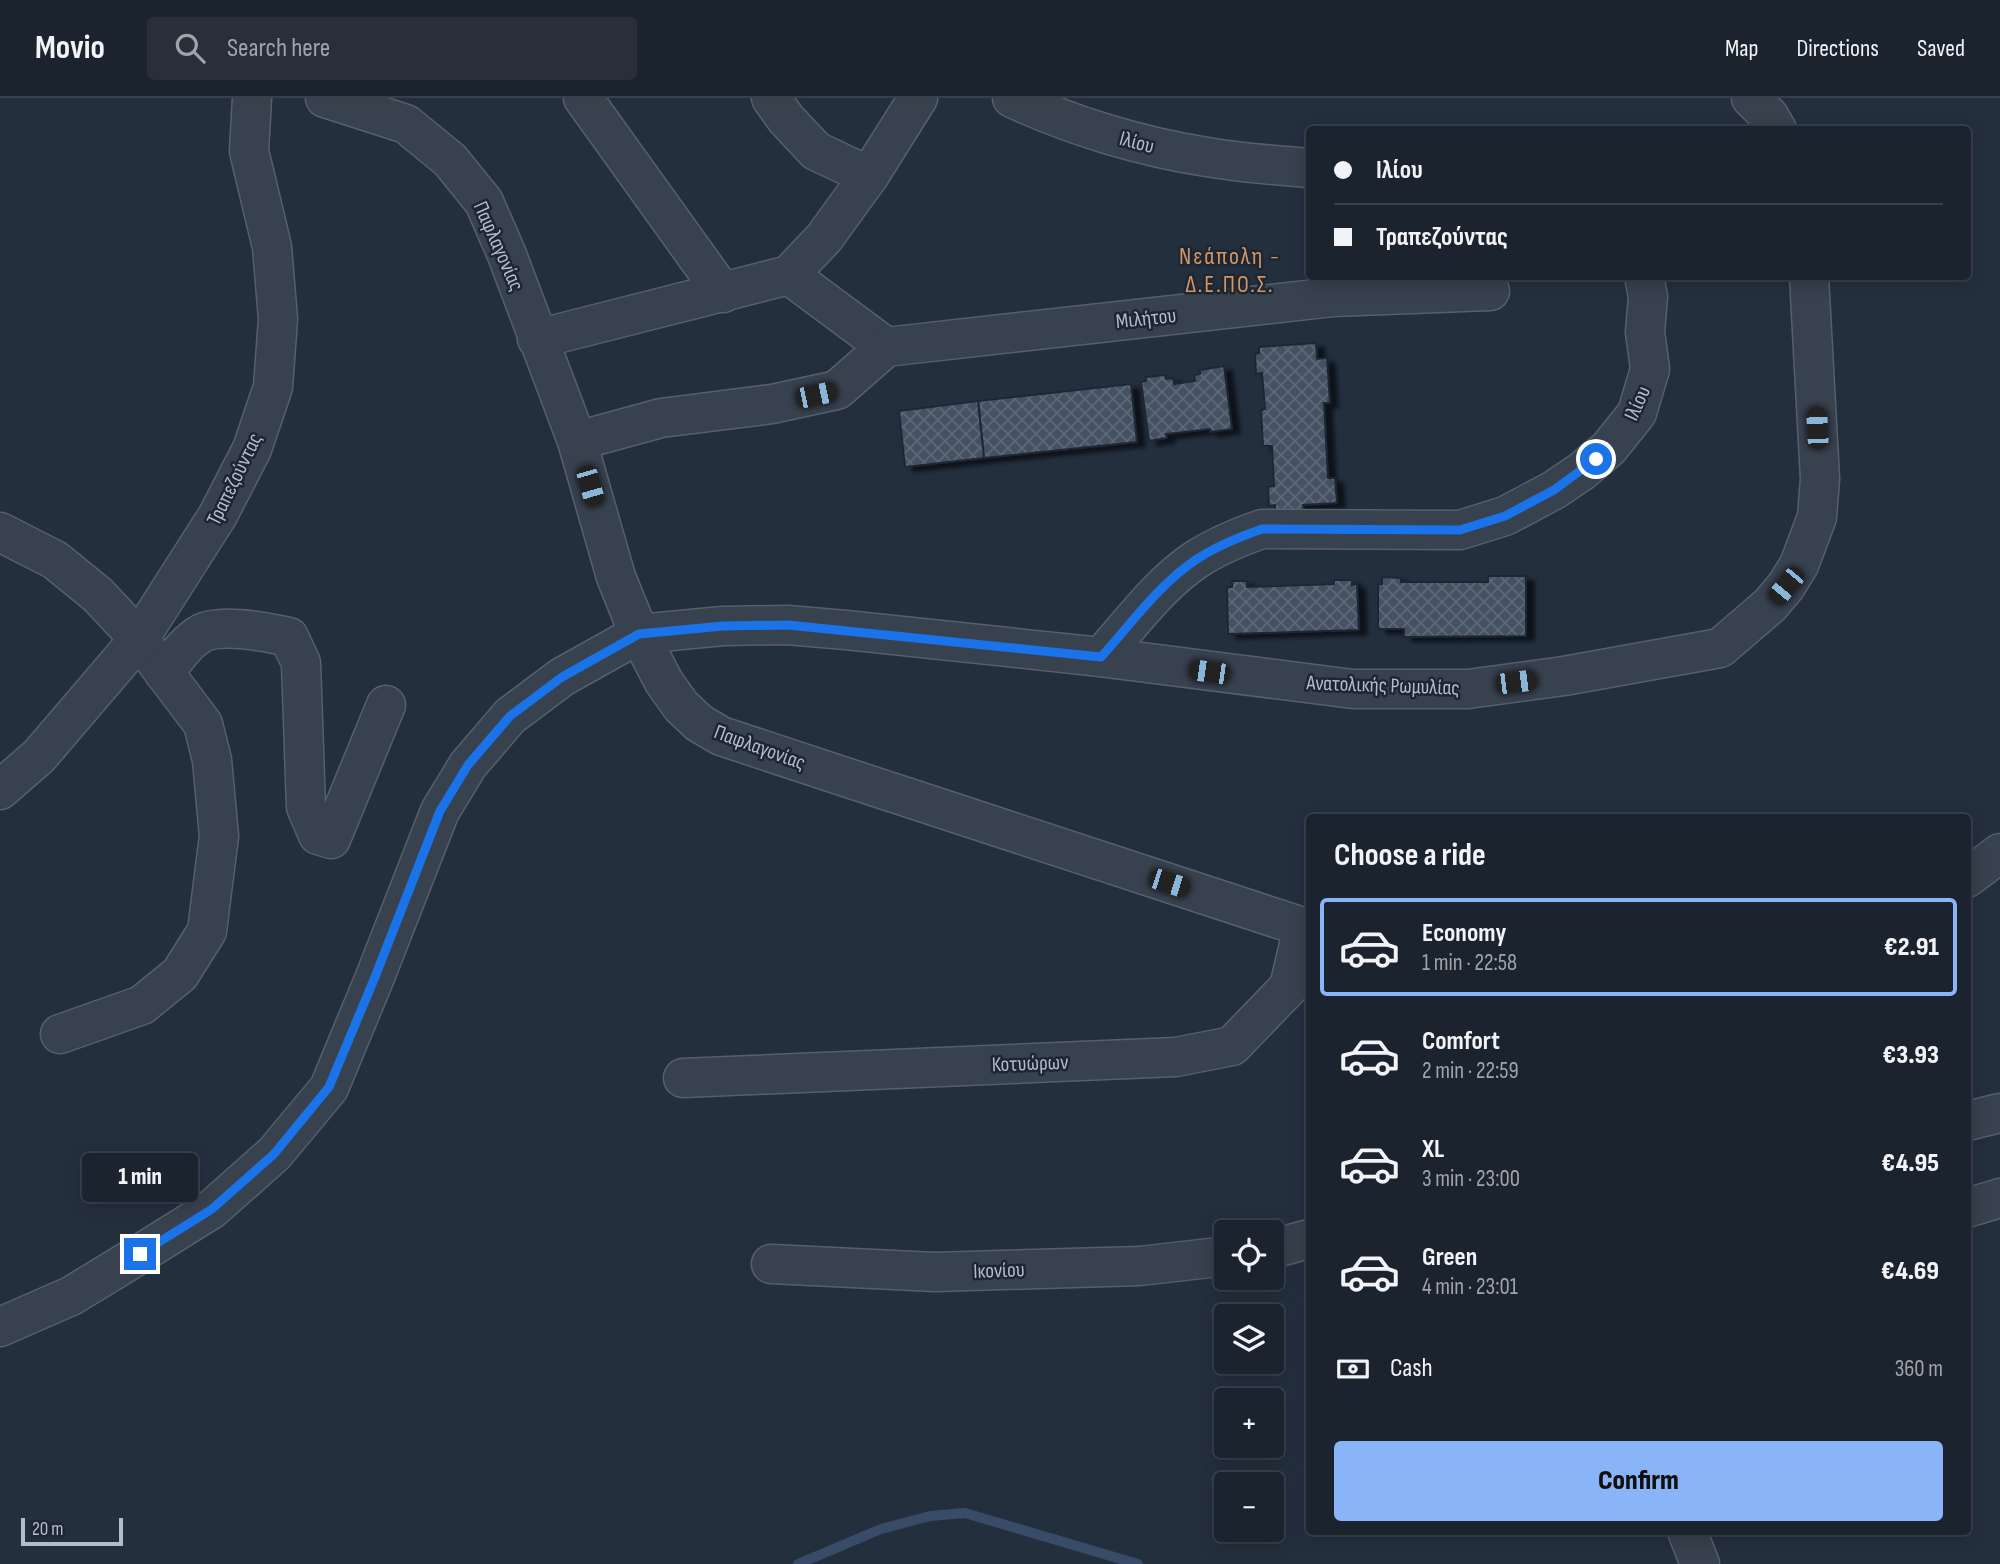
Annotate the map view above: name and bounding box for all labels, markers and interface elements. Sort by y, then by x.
search box [147,17,637,80]
text: Movio [35,28,105,68]
icon: search [171,29,209,67]
text: Search here [227,33,330,64]
text: Map [1725,34,1758,63]
text: Directions [1796,34,1879,63]
text: Saved [1917,34,1965,63]
street label: Ιλίου [1117,126,1157,159]
text: Ιλίου [1376,155,1423,186]
street label: Παφλαγονίας [468,198,529,295]
text: Τραπεζούντας [1376,222,1508,253]
district label: Νεάπολη - Δ.Ε.ΠΟ.Σ. [1179,242,1281,299]
street label: Μιλήτου [1115,303,1178,334]
car [794,380,839,410]
street label: Ιλίου [1619,382,1656,424]
car [1806,406,1829,450]
street label: Τραπεζούντας [201,429,268,529]
route start [1580,443,1612,475]
car [575,463,606,509]
car [1765,563,1808,609]
car [1187,659,1232,685]
car [1494,669,1539,695]
street label: Ανατολικής Ρωμυλίας [1305,670,1460,701]
street label: Παφλαγονίας [711,719,809,776]
text: Choose a ride [1334,836,1486,875]
car [1146,867,1193,899]
icon: car [1338,916,1401,979]
text: Economy [1422,918,1506,949]
text: €2.91 [1884,932,1939,963]
text: 1 min · 22:58 [1422,949,1517,977]
icon: car [1338,1024,1401,1087]
text: Comfort [1422,1026,1500,1057]
text: €3.93 [1882,1040,1939,1071]
street label: Κοτυώρων [991,1050,1069,1077]
text: 2 min · 22:59 [1422,1057,1519,1085]
icon: car [1338,1132,1401,1195]
text: XL [1422,1134,1444,1165]
text: €4.95 [1882,1148,1939,1179]
callout: 1 min [82,1152,198,1202]
text: 1 min [118,1163,162,1191]
text: 3 min · 23:00 [1422,1165,1520,1193]
map controls [1214,1220,1284,1542]
button: locate [1214,1220,1284,1290]
route end [124,1238,156,1270]
icon: car [1338,1240,1401,1303]
text: Green [1422,1242,1477,1273]
text: €4.69 [1881,1256,1939,1287]
street label: Ικονίου [973,1257,1025,1284]
text: 4 min · 23:01 [1422,1273,1518,1301]
button: layers [1214,1304,1284,1374]
icon: cash [1334,1350,1372,1388]
text: Cash [1390,1353,1433,1384]
text: 360 m [1895,1355,1943,1383]
button: + [1214,1388,1284,1458]
button: Confirm [1334,1441,1943,1521]
button: − [1214,1472,1284,1542]
scale bar [21,1515,122,1547]
text: 20 m [32,1518,64,1541]

